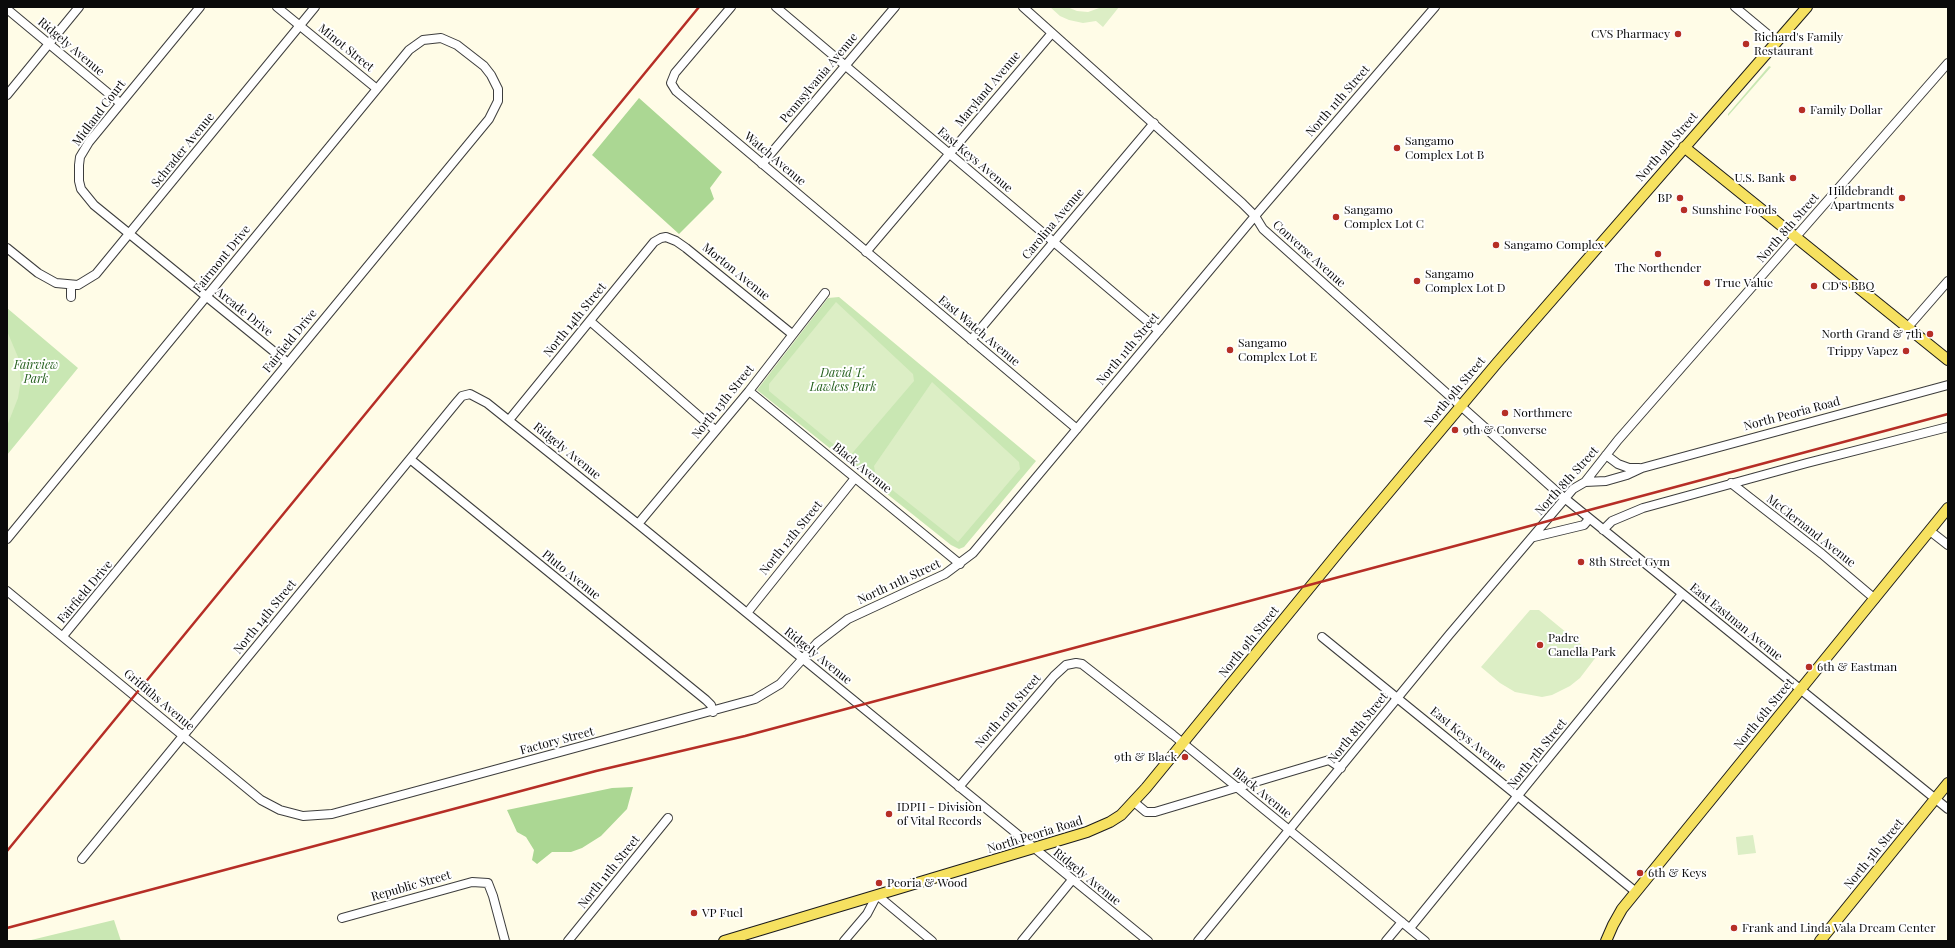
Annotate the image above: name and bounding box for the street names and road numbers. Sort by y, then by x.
street label: Ridgely Avenue [35,15,107,79]
street label: Minot Street [315,21,377,75]
street label: Pennsylvania Avenue [777,30,861,126]
street label: Maryland Avenue [952,49,1024,129]
street label: North 11th Street [1303,62,1373,140]
street label: Midland Court [70,77,128,149]
street label: North 9th Street [1633,109,1701,185]
street label: Schrader Avenue [149,110,217,190]
street label: East Keys Avenue [935,124,1015,196]
street label: Watch Avenue [741,129,809,189]
street label: Carolina Avenue [1019,185,1087,263]
street label: North 8th Street [1754,190,1822,266]
street label: Converse Avenue [1270,218,1348,290]
street label: Fairmont Drive [190,222,254,296]
street label: Morton Avenue [699,240,773,304]
street label: North 14th Street [541,280,609,360]
street label: Arcade Drive [212,284,276,340]
street label: East Watch Avenue [935,293,1023,369]
street label: Fairfield Drive [260,306,320,376]
street label: North 11th Street [1094,310,1162,388]
street label: North 9th Street [1421,354,1489,430]
street label: North 13th Street [689,362,757,442]
street label: North Peoria Road [1742,394,1842,434]
street label: Ridgely Avenue [530,419,604,483]
street label: Black Avenue [830,440,894,496]
street label: North 8th Street [1532,444,1602,518]
street label: McClernand Avenue [1764,492,1858,570]
street label: North 12th Street [757,498,825,578]
street label: Pluto Avenue [539,547,603,603]
street label: North 11th Street [855,556,943,608]
street label: Fairfield Drive [55,558,115,626]
street label: North 14th Street [231,577,299,657]
street label: East Eastman Avenue [1687,580,1785,664]
street label: North 9th Street [1216,604,1282,680]
street label: Ridgely Avenue [781,624,855,688]
street label: Griffiths Avenue [121,666,197,734]
street label: North 10th Street [972,671,1044,751]
street label: North 6th Street [1731,676,1797,752]
street label: North 8th Street [1325,690,1391,766]
street label: East Keys Avenue [1427,704,1509,774]
street label: North 7th Street [1504,716,1570,792]
street label: Factory Street [518,724,596,758]
street label: Black Avenue [1230,765,1294,821]
street label: North Peoria Road [986,814,1084,856]
street label: North 5th Street [1841,816,1907,892]
street label: North 11th Street [575,833,643,911]
street label: Ridgely Avenue [1050,845,1124,909]
street label: Republic Street [369,868,453,904]

